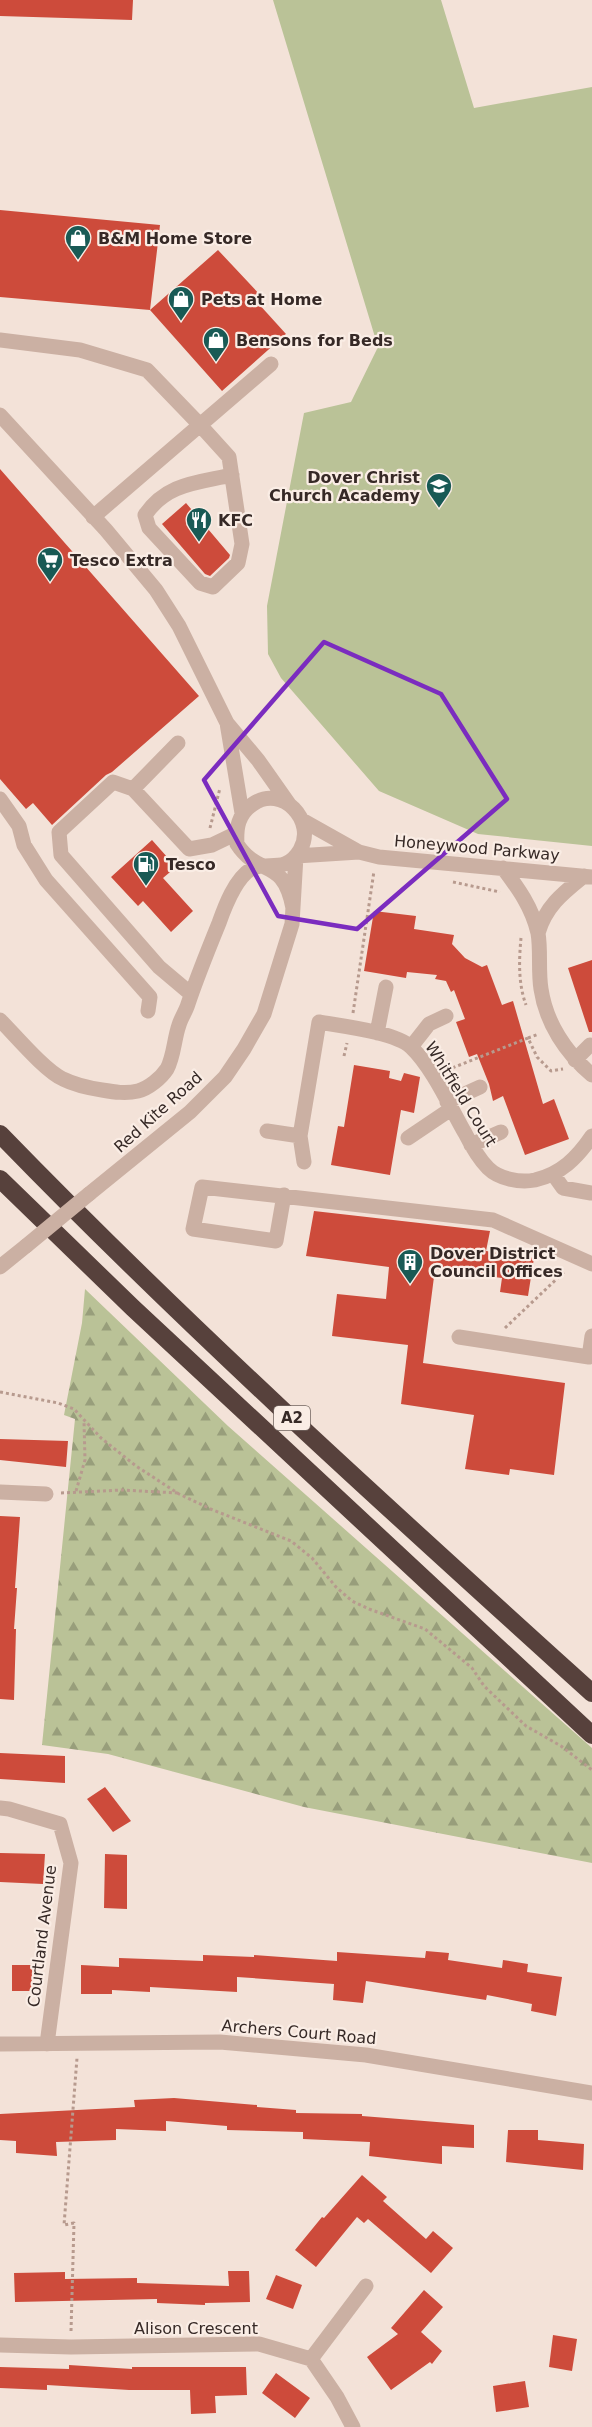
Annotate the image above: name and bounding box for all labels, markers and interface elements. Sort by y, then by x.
shop icon: B&M Home Store [63,223,93,261]
place label: B&M Home Store [98,229,252,248]
shop icon: Pets at Home [166,284,196,322]
place label: Pets at Home [201,290,322,309]
shop icon: Bensons for Beds [201,325,231,363]
place label: Bensons for Beds [236,331,393,350]
place label: Dover Christ Church Academy [269,468,421,505]
school or university icon: Dover Christ Church Academy [424,471,454,509]
restaurant icon: KFC [184,505,214,543]
place label: KFC [218,511,253,530]
supermarket icon: Tesco Extra [35,545,65,583]
place label: Tesco Extra [70,551,173,570]
street label: Honeywood Parkway [393,831,561,865]
fuel station icon: Tesco [131,849,161,887]
place label: Tesco [166,855,216,874]
street label: Whitfield Court [421,1038,501,1150]
street label: Red Kite Road [110,1068,206,1156]
place label: Dover District Council Offices [430,1244,563,1281]
building icon: Dover District Council Offices [395,1247,425,1285]
road number: A2 [274,1406,310,1430]
street label: Courtland Avenue [24,1864,60,2008]
street label: Archers Court Road [221,2016,377,2048]
street label: Alison Crescent [134,2319,258,2338]

